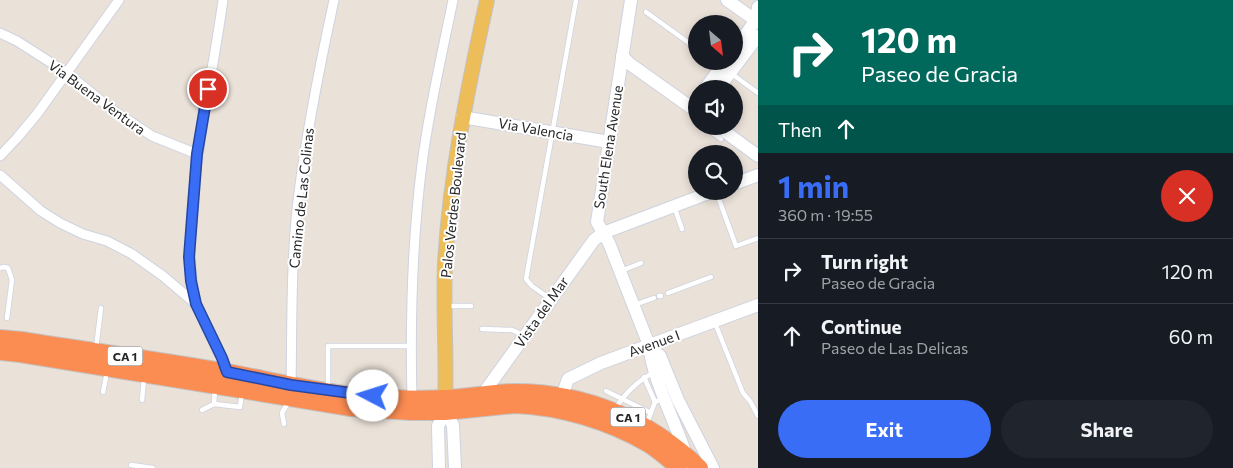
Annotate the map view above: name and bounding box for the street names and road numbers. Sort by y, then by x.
street label: Via Buena Ventura [45,56,149,138]
street label: South Elena Avenue [590,84,626,210]
street label: Via Valencia [497,114,575,144]
street label: Camino de Las Colinas [285,127,317,269]
street label: Palos Verdes Boulevard [437,131,469,279]
street label: Vista del Mar [510,273,572,351]
street label: Avenue I [626,326,682,360]
road number: CA 1 [108,346,142,366]
road number: CA 1 [610,408,646,427]

